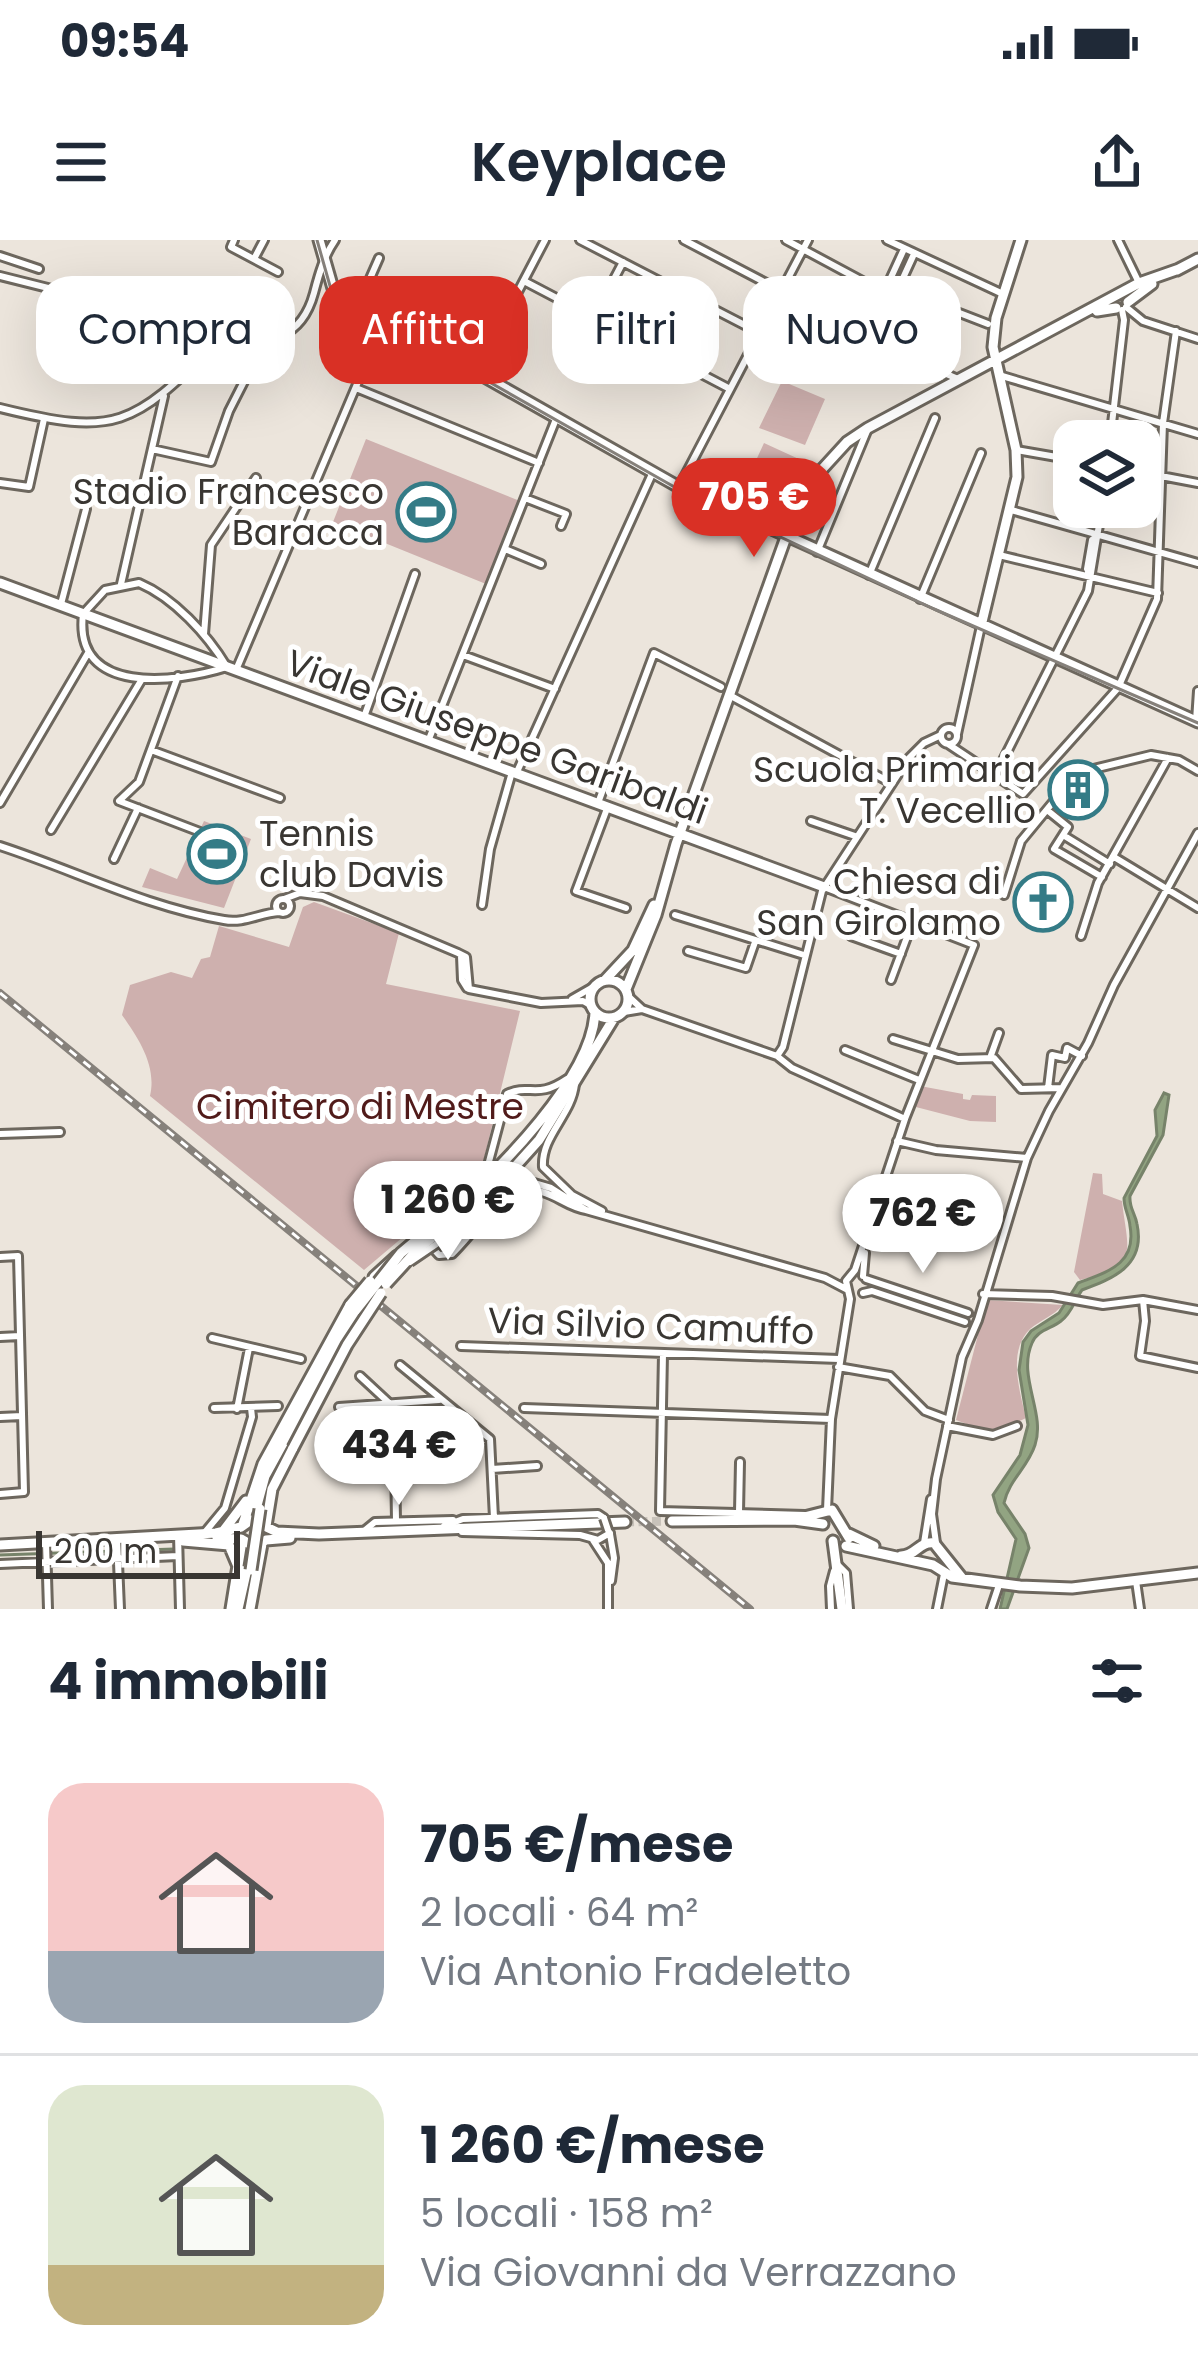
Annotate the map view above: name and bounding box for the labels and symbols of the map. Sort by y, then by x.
pin: 705 € [670,458,838,560]
place label: Stadio Francesco Baracca [73,466,384,558]
sports icon: Stadio Francesco Baracca [395,481,457,543]
street label: Viale Giuseppe Garibaldi [279,637,715,837]
place label: Scuola Primaria T. Vecellio [753,744,1036,836]
building icon: Scuola Primaria T. Vecellio [1047,759,1109,821]
place label: Tennis club Davis [259,808,444,900]
sports icon: Tennis club Davis [186,823,248,885]
place label: Chiesa di San Girolamo [756,856,1001,948]
church icon: Chiesa di San Girolamo [1012,871,1074,933]
park label: Cimitero di Mestre [196,1081,524,1132]
pin: 1 260 € [337,1161,559,1263]
pin: 762 € [839,1174,1007,1276]
street label: Via Silvio Camuffo [487,1295,815,1357]
pin: 434 € [315,1406,483,1508]
scale bar [36,1525,240,1578]

